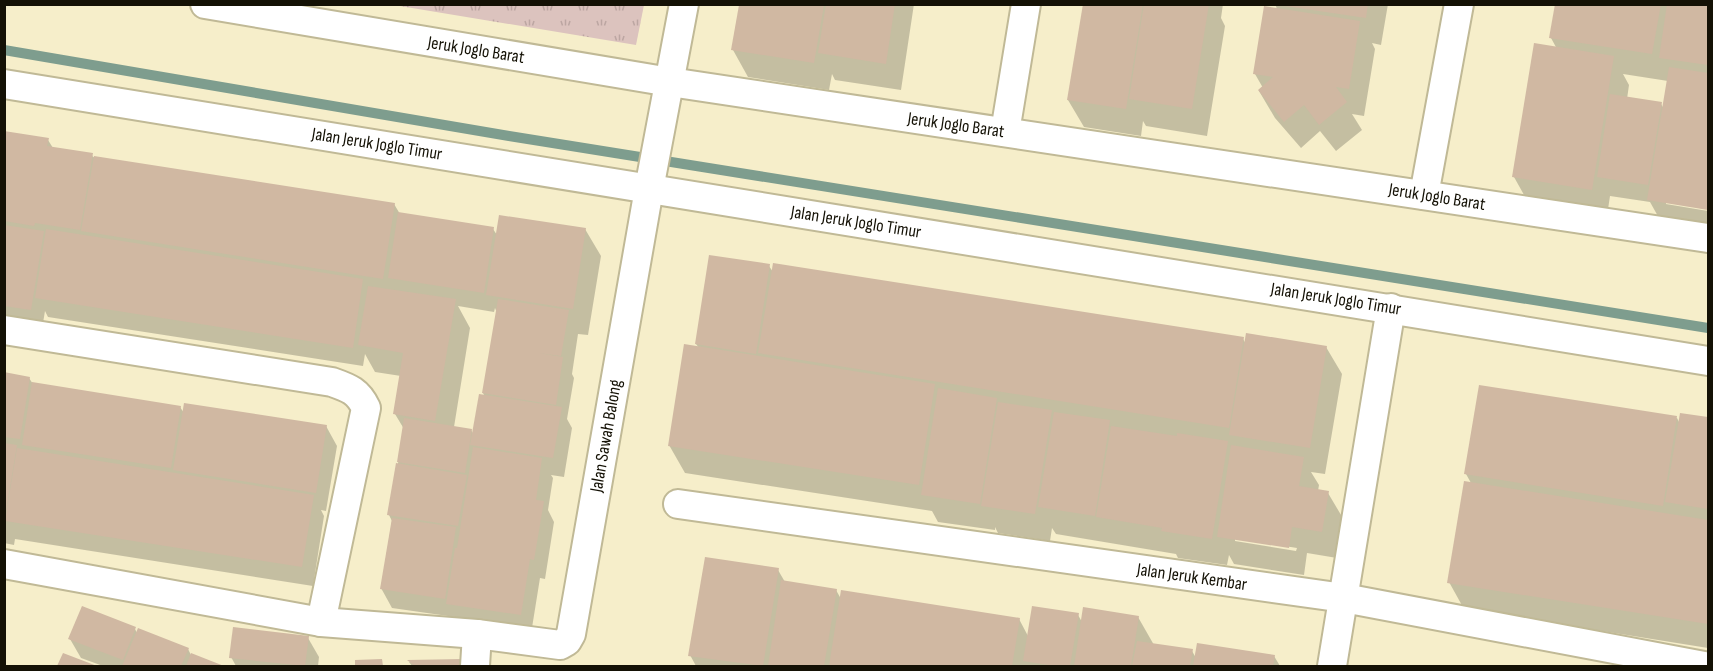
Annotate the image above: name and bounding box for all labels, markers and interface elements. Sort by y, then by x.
street label: Jeruk Joglo Barat [425,32,526,68]
street label: Jeruk Joglo Barat [905,108,1006,142]
street label: Jalan Jeruk Joglo Timur [309,123,444,165]
street label: Jeruk Joglo Barat [1386,179,1487,215]
street label: Jalan Jeruk Joglo Timur [788,201,923,243]
street label: Jalan Jeruk Joglo Timur [1268,278,1403,320]
street label: Jalan Sawah Balong [586,378,626,495]
street label: Jalan Jeruk Kembar [1135,559,1248,595]

